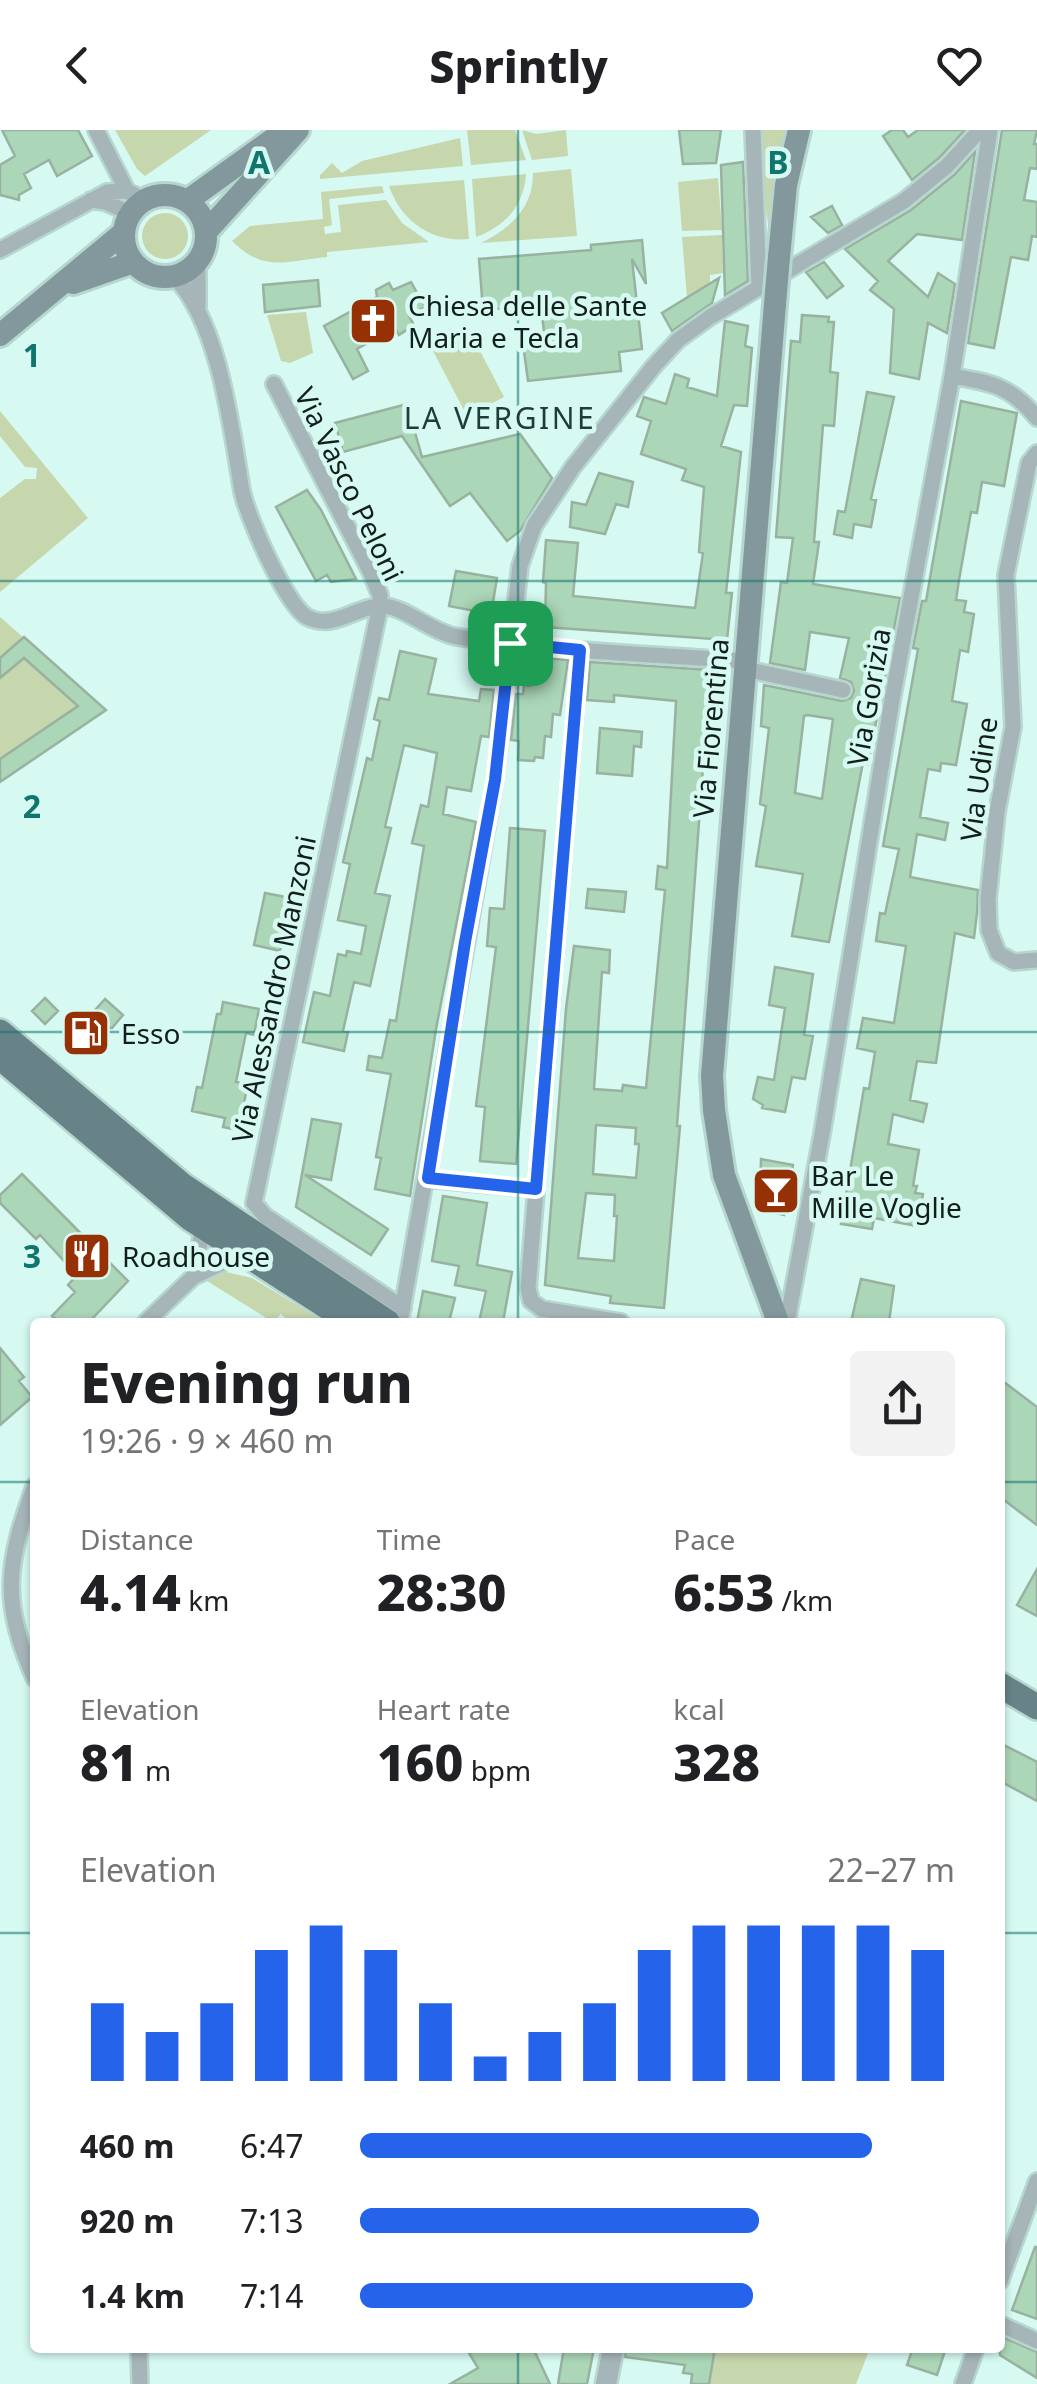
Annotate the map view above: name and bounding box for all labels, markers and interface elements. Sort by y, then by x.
text: Sprintly [429,35,608,96]
icon: back [50,38,105,93]
icon: heart [932,38,987,93]
text: A [248,140,271,183]
text: B [767,140,789,183]
place label: Chiesa delle Sante Maria e Tecla [408,286,647,356]
church icon: Chiesa delle Sante Maria e Tecla [347,295,399,347]
text: 1 [23,333,41,376]
street label: Via Vasco Peloni [287,381,413,587]
district label: LA VERGINE [404,397,596,438]
pin [468,601,553,686]
icon: arrive [483,616,538,671]
street label: Via Gorizia [837,625,899,769]
street label: Via Fiorentina [683,637,737,819]
street label: Via Udine [950,714,1006,844]
text: 2 [23,784,41,827]
street label: Via Alessandro Manzoni [222,832,324,1146]
fuel station icon: Esso [60,1007,112,1059]
place label: Esso [121,1014,180,1052]
place label: Bar Le Mille Voglie [811,1156,962,1226]
bar icon: Bar Le Mille Voglie [750,1165,802,1217]
restaurant icon: Roadhouse [61,1230,113,1282]
text: 3 [23,1234,41,1277]
place label: Roadhouse [122,1237,270,1275]
text: Evening run [80,1344,413,1419]
button: share [850,1351,955,1456]
text: 19:26 · 9 × 460 m [80,1419,333,1462]
text: Distance [80,1520,193,1558]
text: Time [377,1520,441,1558]
text: Pace [673,1520,735,1558]
text: 4.14 [80,1558,181,1626]
text: 28:30 [377,1558,507,1626]
text: 6:53 [673,1558,774,1626]
text: km [181,1581,229,1619]
text: /km [774,1581,833,1619]
text: Elevation [80,1690,200,1728]
text: Heart rate [377,1690,510,1728]
text: kcal [673,1690,725,1728]
text: 81 [80,1728,138,1796]
text: 160 [377,1728,463,1796]
text: 328 [673,1728,760,1796]
text: m [138,1751,171,1789]
text: bpm [463,1751,531,1789]
text: Elevation [80,1848,217,1891]
text: 22–27 m [828,1848,955,1891]
text: 460 m [80,2124,174,2167]
text: 6:47 [240,2124,304,2167]
text: 920 m [80,2199,174,2242]
text: 7:13 [240,2199,304,2242]
text: 1.4 km [80,2274,185,2317]
text: 7:14 [240,2274,304,2317]

